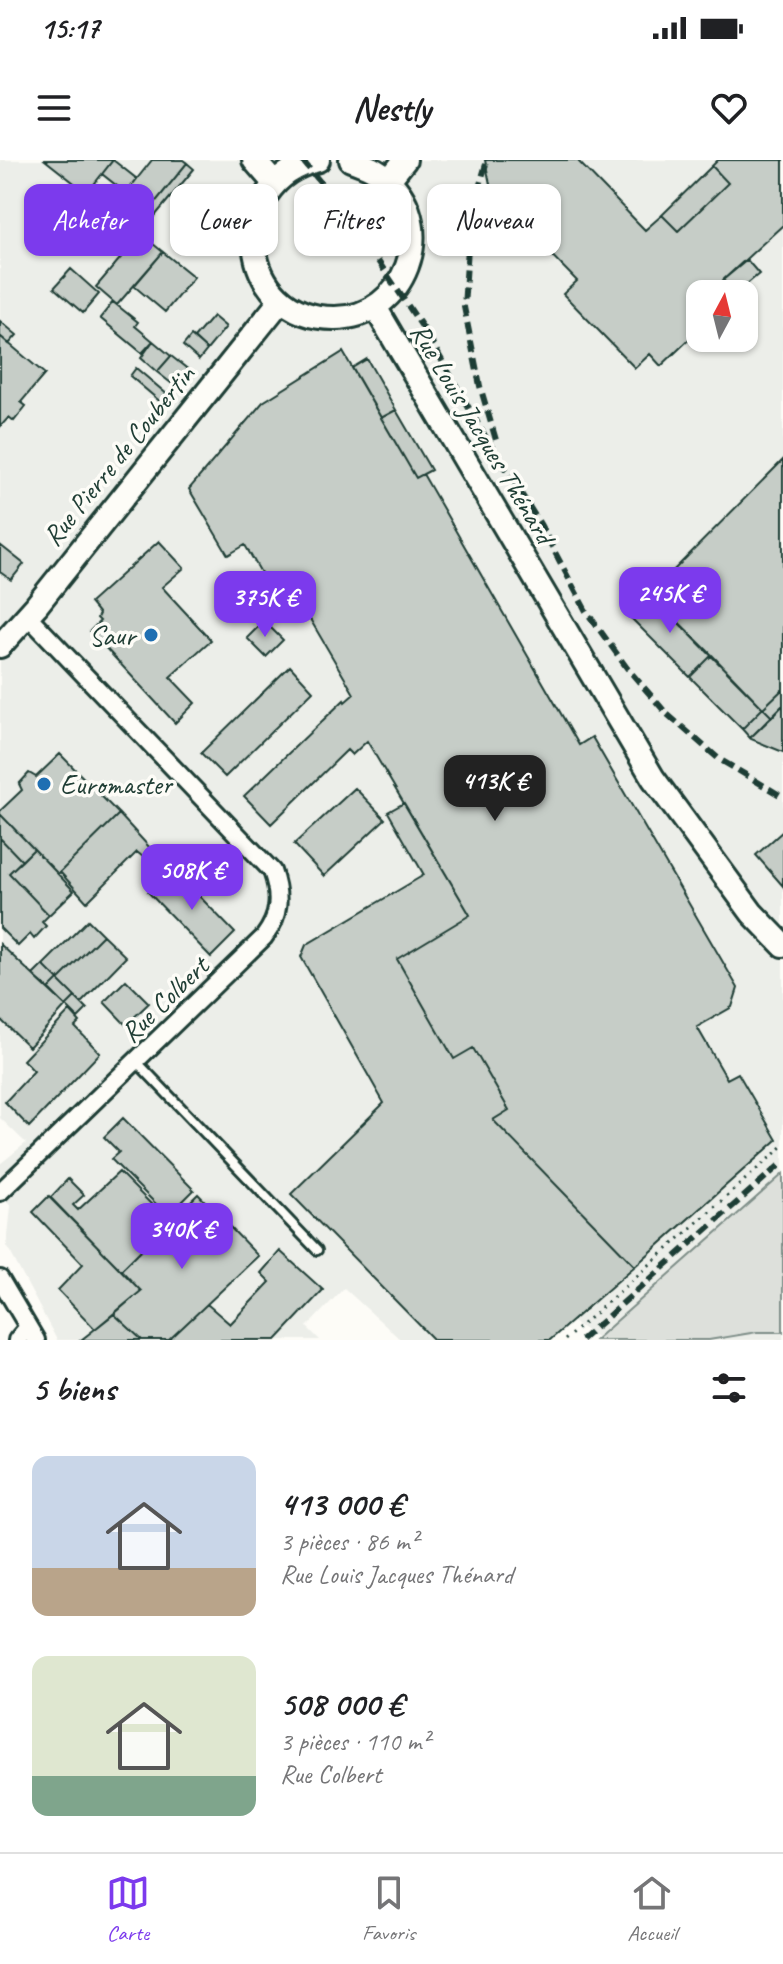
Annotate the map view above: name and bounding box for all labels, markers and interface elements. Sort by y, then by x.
text: 15:17 [40,9,99,47]
text: Nestly [353,85,430,131]
icon: menu [32,86,76,130]
icon: heart [707,86,751,130]
chip: Acheter [24,184,154,256]
chip: Louer [170,184,278,256]
chip: Filtres [294,184,411,256]
chip: Nouveau [427,184,561,256]
north arrow [686,280,758,352]
map controls [686,280,758,352]
street label: Rue Louis Jacques Thénard [403,317,564,553]
street label: Rue Pierre de Coubertin [35,357,203,553]
pin: 245K € [605,567,735,635]
pin: 375K € [200,571,330,639]
text: 245K € [637,576,703,609]
text: 375K € [232,580,298,613]
place label: Saur [89,618,138,653]
marker: Saur [142,626,160,644]
pin: 413K € [430,755,560,823]
text: 413K € [462,764,528,797]
place label: Euromaster [60,767,174,802]
marker: Euromaster [35,775,53,793]
pin: 508K € [127,844,257,912]
text: 508K € [159,853,225,886]
street label: Rue Colbert [113,947,218,1050]
pin: 340K € [117,1203,247,1271]
text: 340K € [149,1212,215,1245]
icon: filters [707,1366,751,1410]
text: 5 biens [32,1367,116,1410]
text: 413 000 € [280,1482,404,1525]
icon: home [96,1488,192,1584]
text: 3 pièces · 86 m² [280,1525,418,1558]
text: Rue Louis Jacques Thénard [280,1558,513,1591]
text: 508 000 € [280,1682,403,1725]
icon: home [96,1688,192,1784]
text: 3 pièces · 110 m² [280,1725,429,1758]
text: Rue Colbert [280,1758,381,1791]
tab: Carte [106,1871,150,1947]
tab: Favoris [362,1871,415,1947]
tab: Accueil [627,1871,677,1947]

